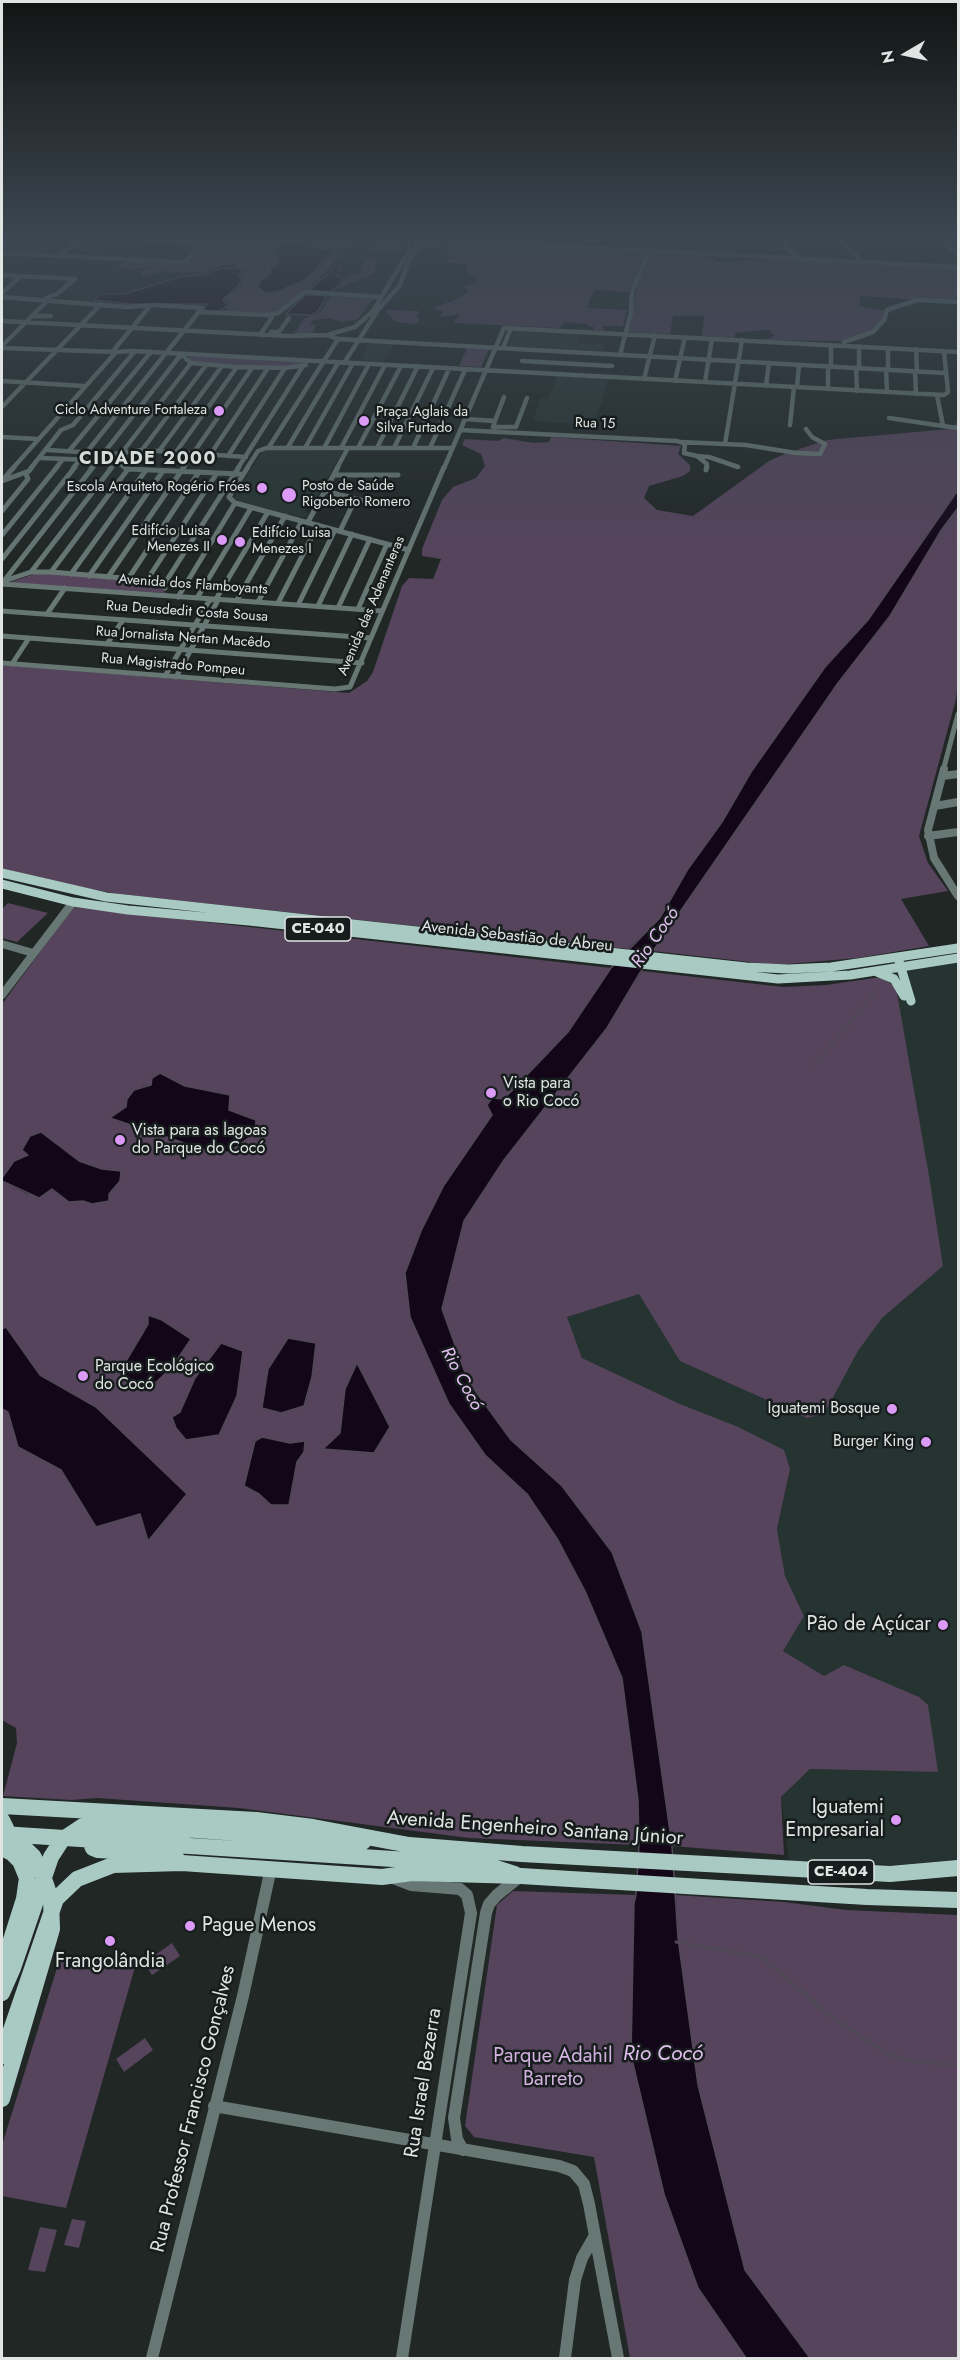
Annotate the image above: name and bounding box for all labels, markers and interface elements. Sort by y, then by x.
north arrow [876,24,936,84]
text: N [875,49,900,65]
place label: Ciclo Adventure Fortaleza [55,403,207,419]
marker: Ciclo Adventure Fortaleza [212,404,226,418]
place label: Praça Aglais da Silva Furtado [376,405,468,437]
marker: Praça Aglais da Silva Furtado [357,414,371,428]
street label: Rua 15 [575,415,615,433]
district label: CIDADE 2000 [79,449,217,471]
place label: Posto de Saúde Rigoberto Romero [302,479,410,512]
place label: Escola Arquiteto Rogério Fróes [67,480,250,496]
marker: Escola Arquiteto Rogério Fróes [255,481,269,495]
marker: Posto de Saúde Rigoberto Romero [280,486,298,504]
place label: Edifício Luisa Menezes II [131,524,210,556]
place label: Edifício Luisa Menezes I [252,526,331,558]
marker: Edifício Luisa Menezes II [215,533,229,547]
street label: Avenida das Adenanteras [335,534,409,678]
marker: Edifício Luisa Menezes I [233,535,247,549]
street label: Avenida dos Flamboyants [118,571,268,599]
street label: Rua Deusdedit Costa Sousa [105,598,269,626]
street label: Rua Jornalista Nertan Macêdo [95,624,271,652]
street label: Rua Magistrado Pompeu [100,650,246,680]
water label: Rio Cocó [627,904,685,972]
road number: CE-040 [285,917,351,941]
street label: Avenida Sebastião de Abreu [420,917,614,957]
place label: Vista para o Rio Cocó [503,1074,579,1112]
marker: Vista para o Rio Cocó [484,1086,498,1100]
place label: Vista para as lagoas do Parque do Cocó [132,1121,267,1159]
marker: Vista para as lagoas do Parque do Cocó [113,1133,127,1147]
water label: Rio Cocó [435,1344,487,1414]
place label: Parque Ecológico do Cocó [95,1357,214,1395]
marker: Parque Ecológico do Cocó [76,1369,90,1383]
place label: Iguatemi Bosque [767,1399,880,1419]
marker: Iguatemi Bosque [885,1402,899,1416]
place label: Burger King [833,1432,914,1452]
marker: Burger King [919,1435,933,1449]
place label: Pão de Açúcar [806,1613,931,1637]
marker: Pão de Açúcar [936,1618,950,1632]
place label: Iguatemi Empresarial [785,1796,884,1843]
street label: Avenida Engenheiro Santana Júnior [386,1807,684,1851]
marker: Iguatemi Empresarial [889,1813,903,1827]
road number: CE-404 [808,1860,874,1884]
place label: Pague Menos [202,1914,316,1938]
marker: Pague Menos [183,1919,197,1933]
marker: Frangolândia [103,1934,117,1948]
place label: Frangolândia [55,1950,165,1974]
street label: Rua Professor Francisco Gonçalves [147,1963,241,2255]
street label: Rua Israel Bezerra [400,2006,448,2160]
water label: Rio Cocó [623,2042,703,2068]
park label: Parque Adahil Barreto [493,2045,613,2092]

